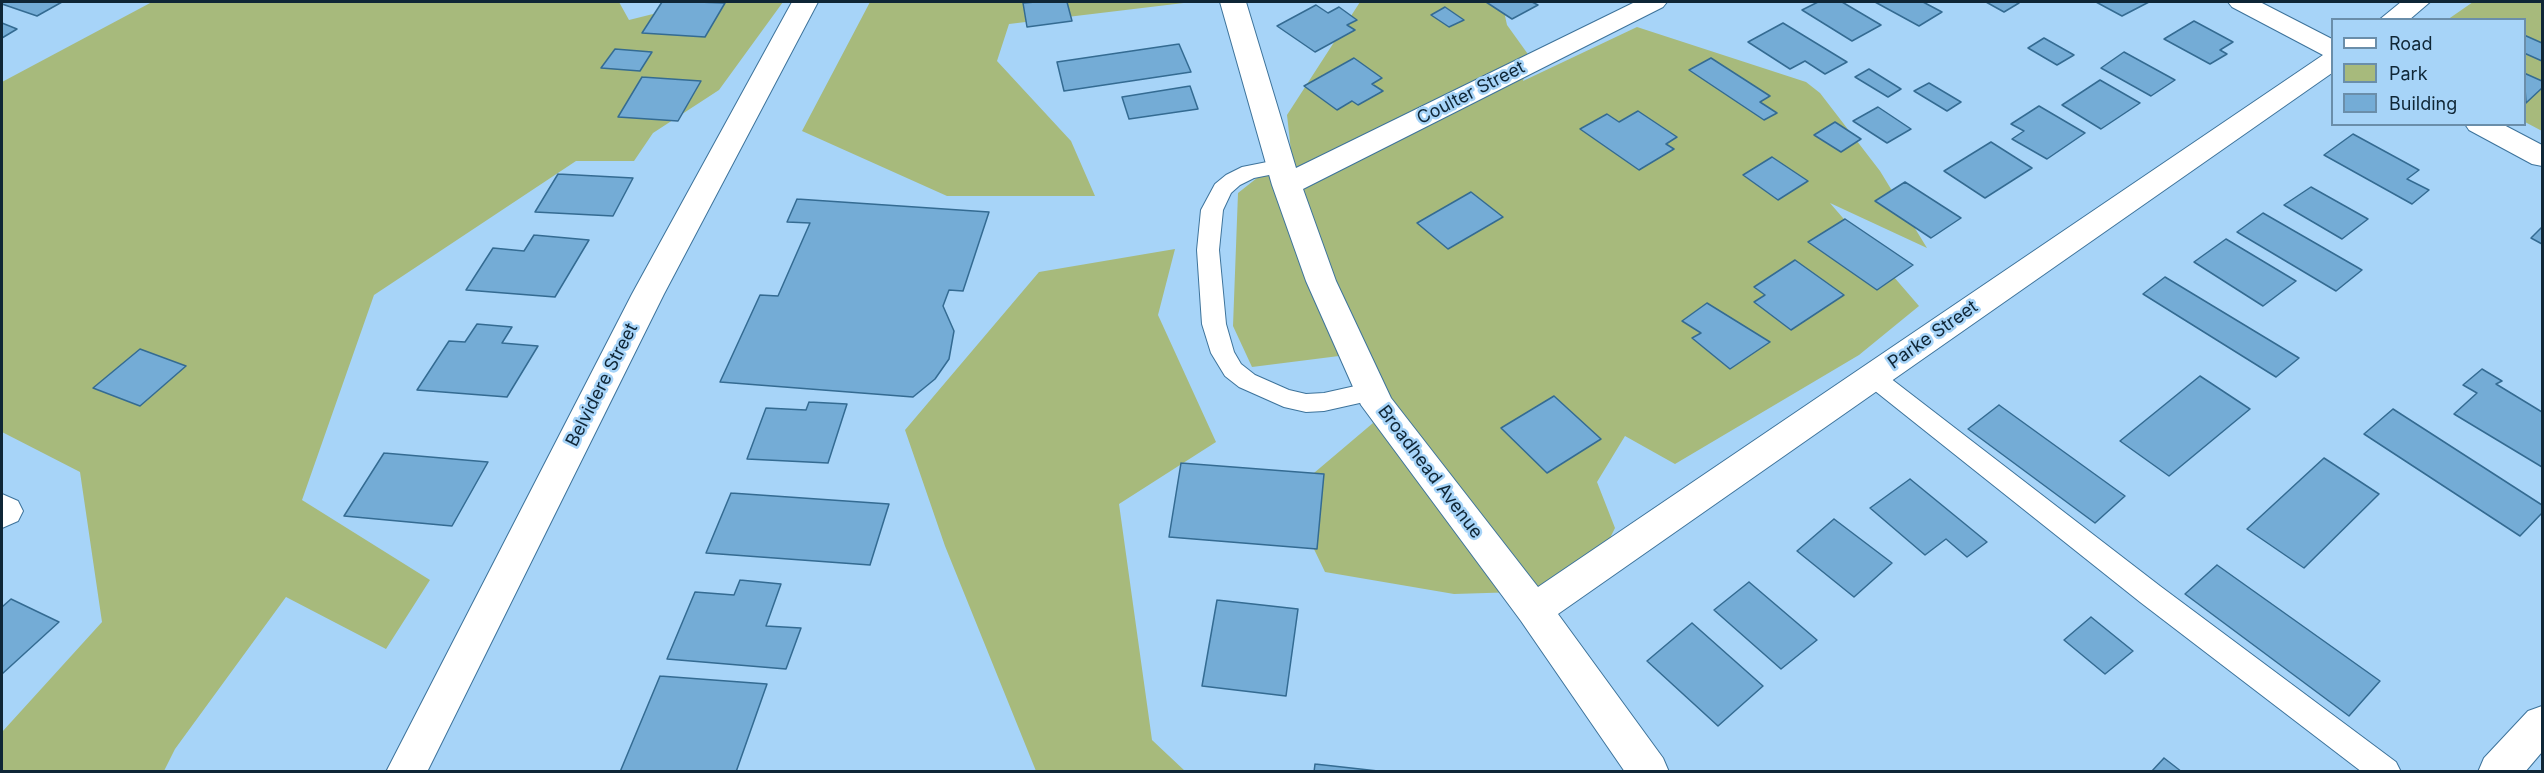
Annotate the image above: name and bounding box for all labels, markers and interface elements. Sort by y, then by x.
legend [2331,18,2526,126]
text: Road [2389,33,2432,54]
street label: Coulter Street [1414,57,1528,129]
text: Park [2389,63,2428,84]
text: Building [2389,93,2457,114]
street label: Parke Street [1884,296,1982,374]
street label: Belvidere Street [562,320,642,450]
street label: Broadhead Avenue [1373,401,1487,543]

